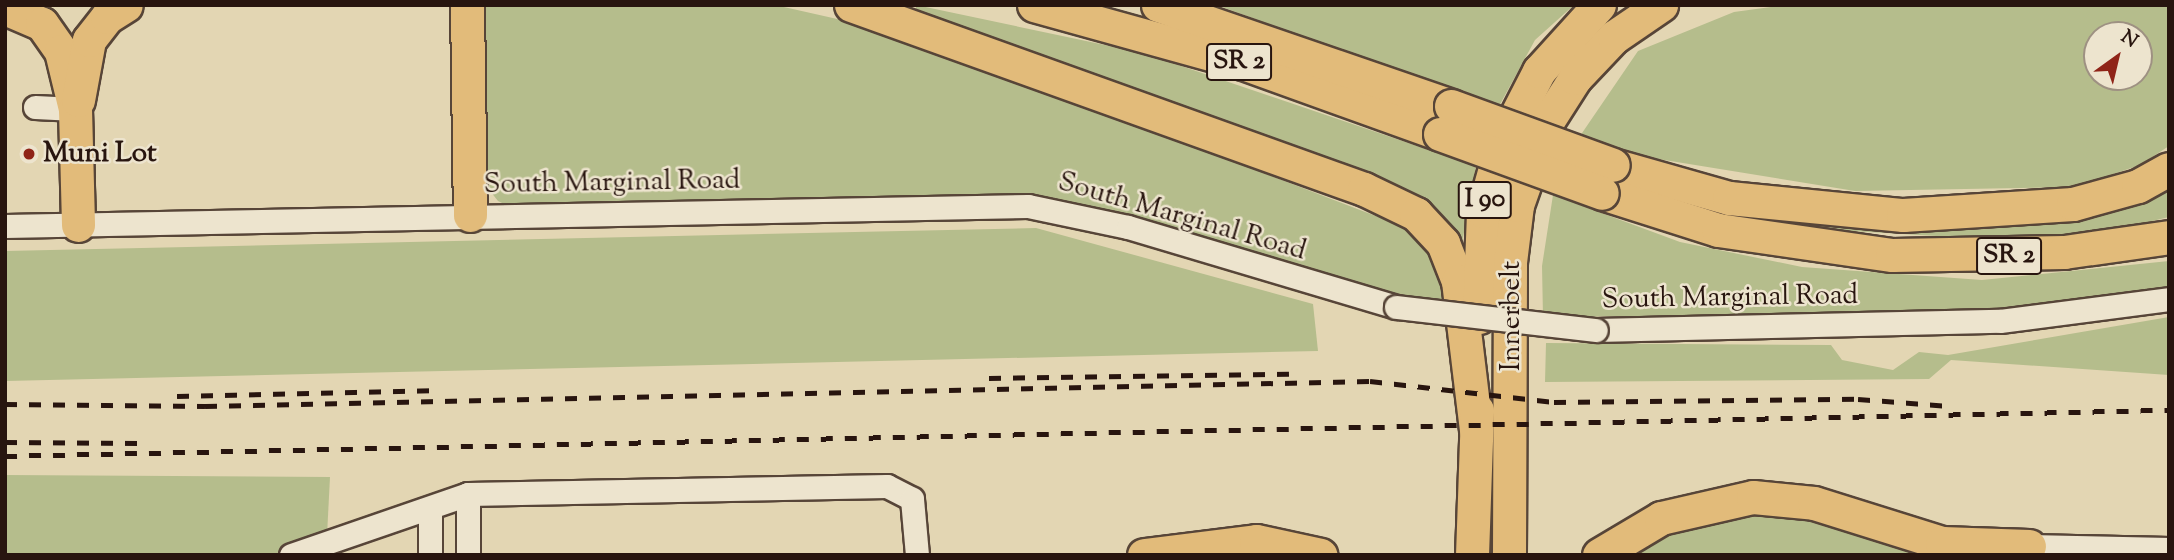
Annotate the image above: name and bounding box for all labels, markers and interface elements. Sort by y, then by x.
north arrow [2083,21,2153,91]
text: N [2115,24,2143,55]
road number: SR 2 [1206,40,1272,85]
place label: Muni Lot [43,137,157,171]
marker: Muni Lot [21,146,37,162]
street label: South Marginal Road [483,164,741,202]
street label: South Marginal Road [1054,165,1310,269]
road number: I 90 [1457,178,1513,223]
road number: SR 2 [1976,233,2042,278]
street label: Innerbelt [1495,261,1529,371]
street label: South Marginal Road [1601,279,1859,317]

